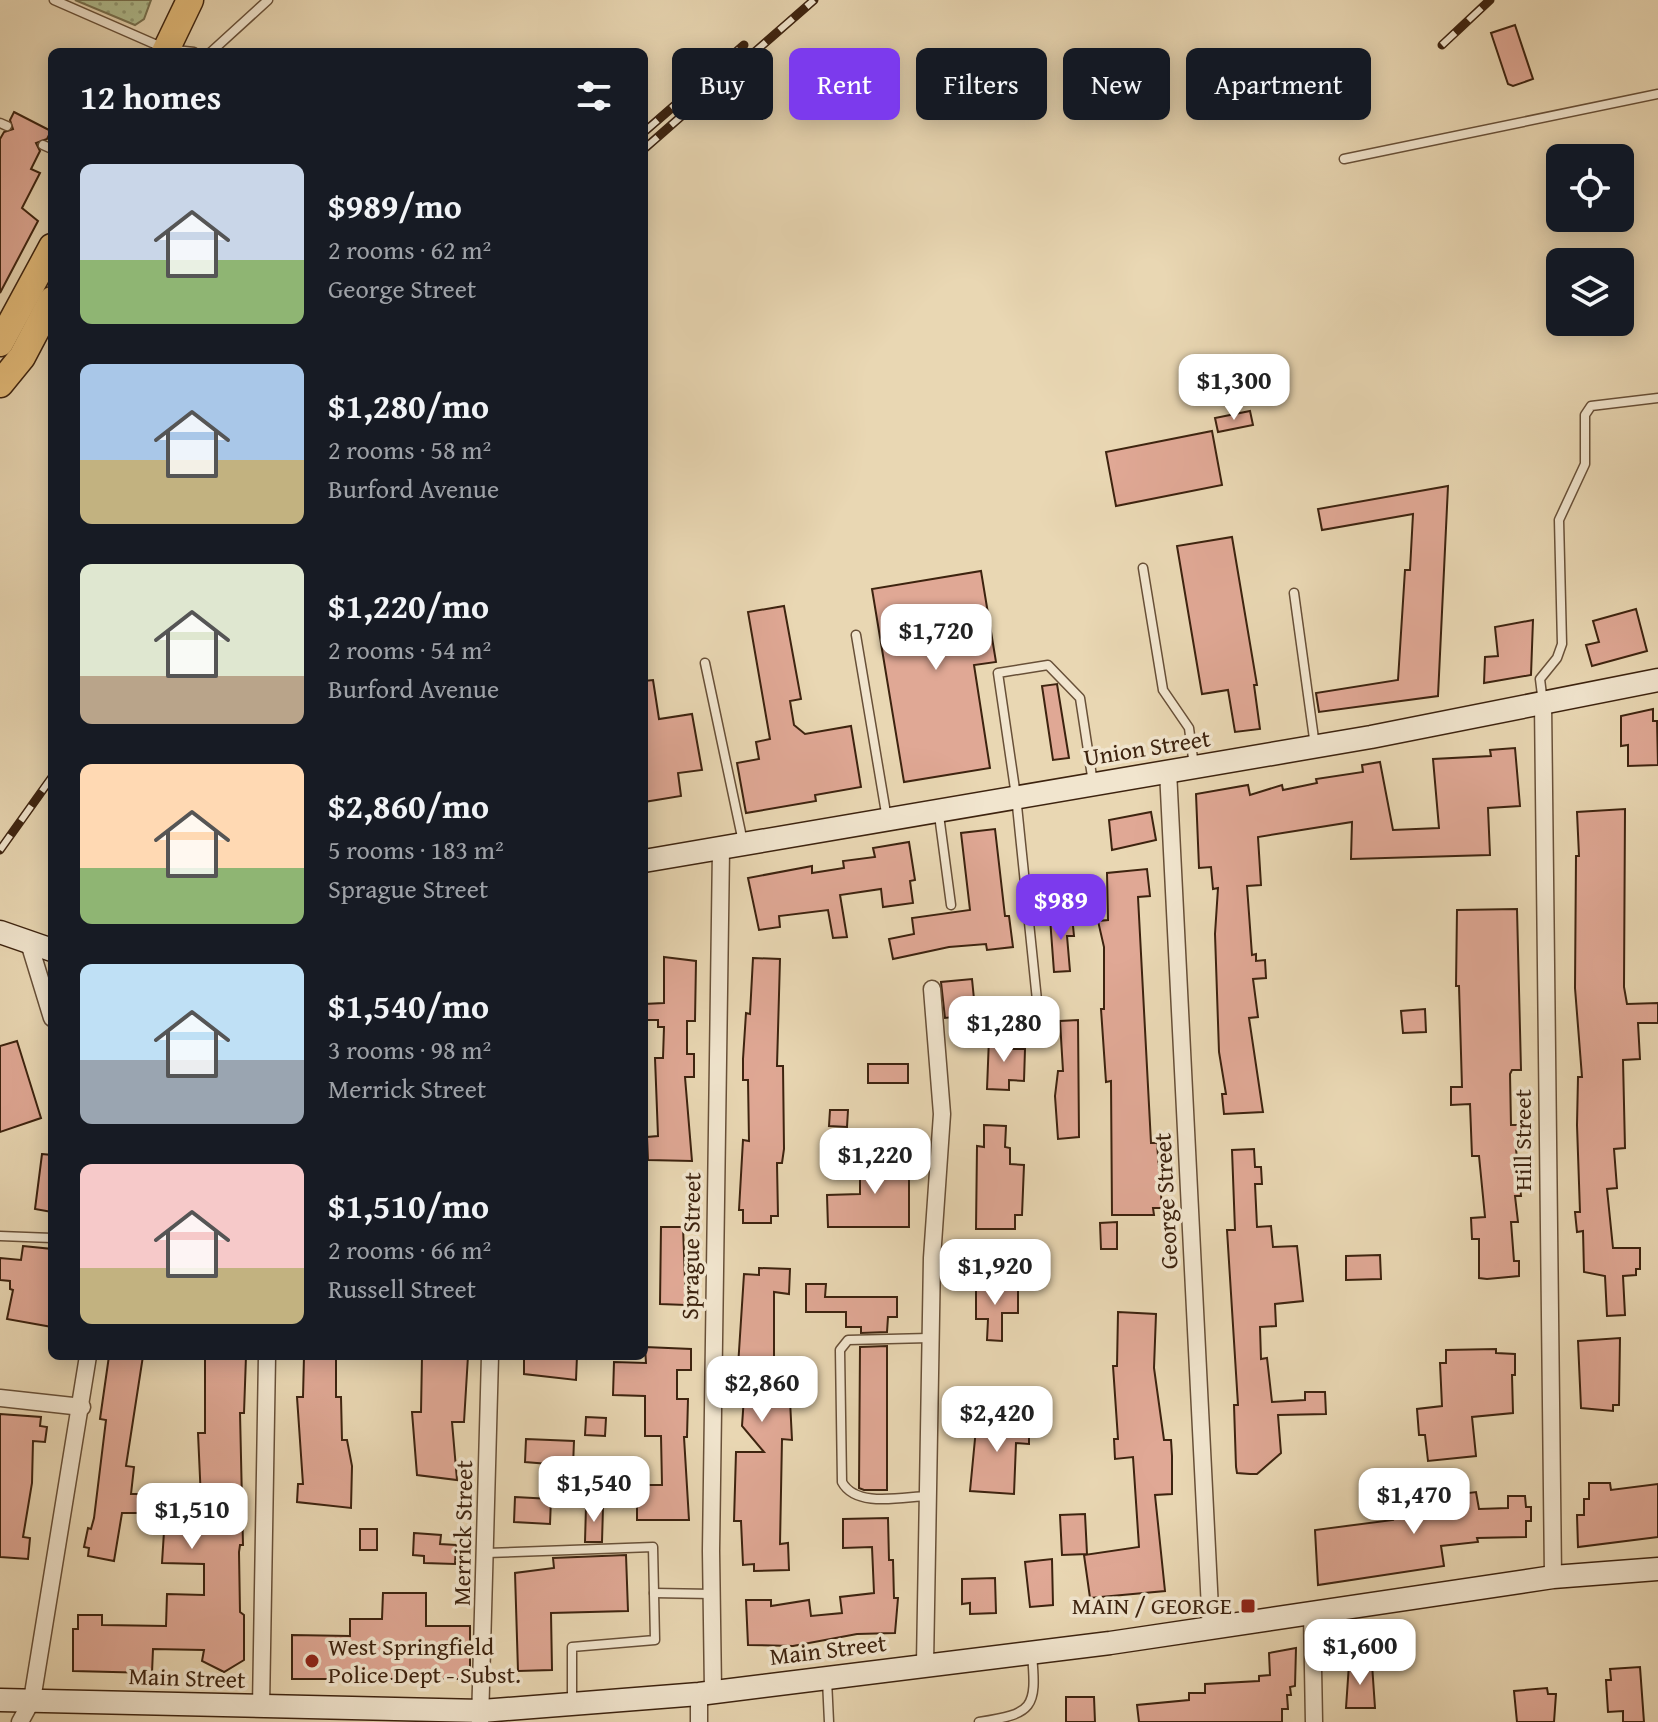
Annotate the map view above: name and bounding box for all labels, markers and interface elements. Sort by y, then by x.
chip: Buy [672,48,773,120]
chip: Rent [789,48,900,120]
chip: Filters [916,48,1047,120]
chip: New [1063,48,1170,120]
chip: Apartment [1186,48,1371,120]
text: 12 homes [80,72,221,121]
icon: filters [572,74,616,118]
map controls [1546,144,1634,336]
button: locate [1546,144,1634,232]
text: $989/mo [328,181,462,230]
icon: home [144,196,240,292]
text: 2 rooms · 62 m² [328,230,491,269]
button: layers [1546,248,1634,336]
text: George Street [328,269,476,308]
pin: $1,300 [1169,354,1299,422]
text: $1,300 [1197,360,1271,399]
text: $1,280/mo [328,381,489,430]
icon: home [144,396,240,492]
text: 2 rooms · 58 m² [328,430,491,469]
text: Burford Avenue [328,469,499,508]
text: $1,220/mo [328,581,489,630]
icon: home [144,596,240,692]
pin: $1,720 [871,604,1001,672]
text: $1,720 [899,610,973,649]
text: 2 rooms · 54 m² [328,630,491,669]
text: Burford Avenue [328,669,499,708]
street label: Union Street [1081,720,1213,775]
text: $2,860/mo [328,781,489,830]
icon: home [144,796,240,892]
text: 5 rooms · 183 m² [328,830,504,869]
text: Sprague Street [328,869,488,908]
pin: $989 [1014,874,1108,942]
text: $989 [1034,880,1088,919]
text: $1,540/mo [328,981,489,1030]
icon: home [144,996,240,1092]
pin: $1,280 [939,996,1069,1064]
text: $1,280 [967,1002,1041,1041]
text: 3 rooms · 98 m² [328,1030,491,1069]
text: Merrick Street [328,1069,486,1108]
street label: Hill Street [1505,1088,1540,1191]
pin: $1,220 [810,1128,940,1196]
street label: George Street [1144,1131,1187,1270]
text: $1,220 [838,1134,912,1173]
street label: Sprague Street [672,1171,709,1320]
text: $1,510/mo [328,1181,489,1230]
icon: home [144,1196,240,1292]
text: 2 rooms · 66 m² [328,1230,491,1269]
pin: $1,920 [930,1239,1060,1307]
text: $1,920 [958,1245,1032,1284]
text: Russell Street [328,1269,476,1308]
pin: $2,860 [697,1356,827,1424]
text: $2,860 [725,1362,799,1401]
pin: $2,420 [932,1386,1062,1454]
text: $2,420 [960,1392,1034,1431]
pin: $1,540 [529,1456,659,1524]
street label: Merrick Street [444,1459,481,1606]
text: $1,540 [557,1462,631,1501]
pin: $1,470 [1349,1468,1479,1536]
text: $1,470 [1377,1474,1451,1513]
pin: $1,510 [127,1483,257,1551]
text: $1,510 [155,1489,229,1528]
place label: MAIN / GEORGE [1072,1588,1232,1623]
marker: MAIN / GEORGE [1239,1597,1257,1615]
pin: $1,600 [1295,1619,1425,1687]
street label: Main Street [768,1625,889,1674]
text: $1,600 [1323,1625,1397,1664]
place label: West Springfield Police Dept - Subst. [328,1629,521,1692]
marker: West Springfield Police Dept - Subst. [303,1652,321,1670]
street label: Main Street [128,1658,247,1697]

